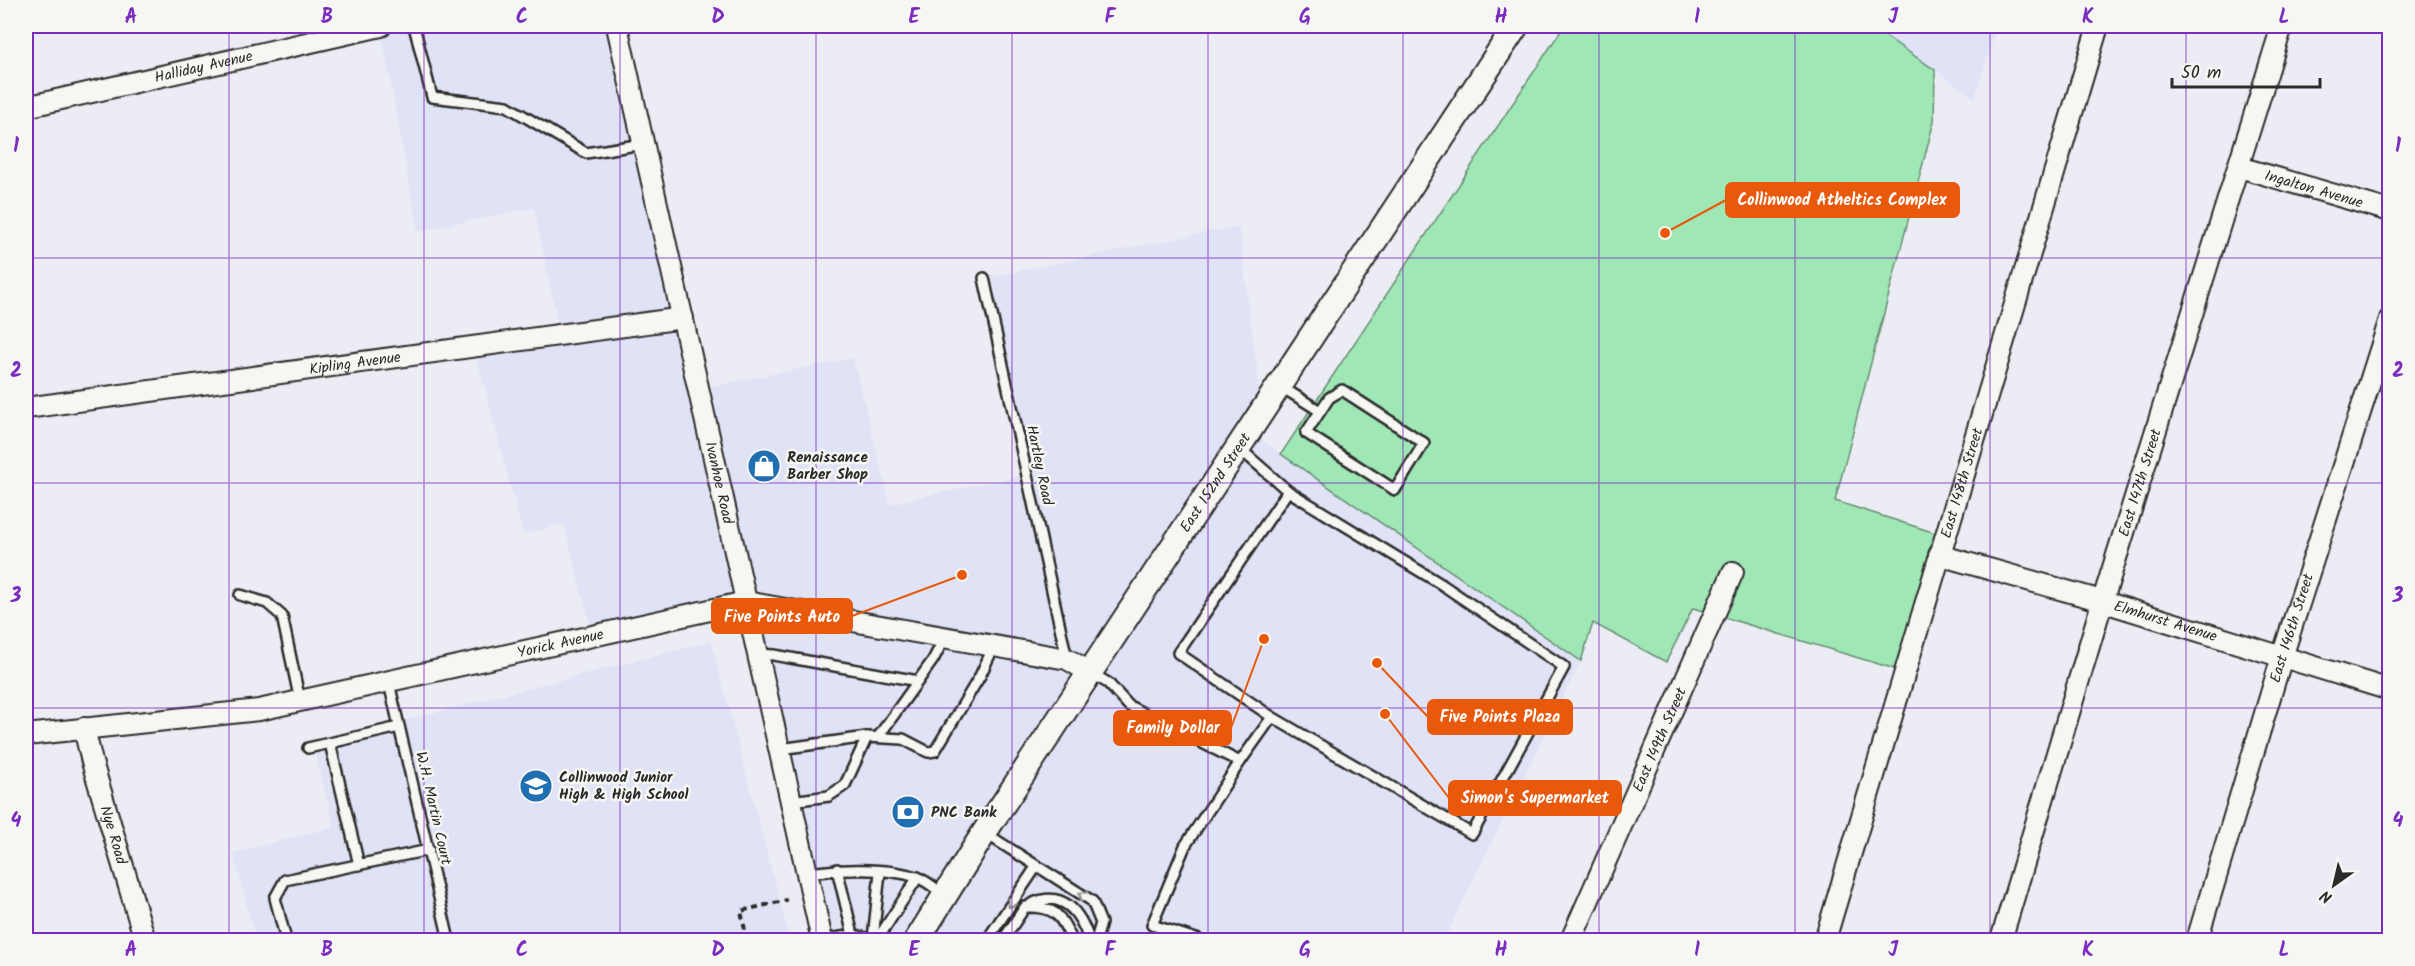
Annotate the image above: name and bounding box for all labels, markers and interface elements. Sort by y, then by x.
text: A [125,2,137,34]
text: B [321,2,333,34]
text: C [516,2,528,34]
text: D [711,2,725,34]
text: E [908,2,920,34]
text: F [1105,2,1117,34]
text: G [1299,2,1311,34]
text: H [1494,2,1508,34]
text: I [1694,2,1700,34]
text: J [1888,2,1899,34]
text: K [2082,2,2094,34]
text: L [2279,2,2289,34]
street label: Halliday Avenue [152,45,255,90]
scale bar [2172,51,2320,89]
text: 50 m [2181,59,2221,88]
text: 1 [13,131,19,163]
text: 1 [2395,131,2401,163]
street label: Ingalton Avenue [2262,164,2366,216]
callout: Collinwood Atheltics Complex [1726,183,1959,217]
text: Collinwood Atheltics Complex [1737,188,1947,213]
street label: Kipling Avenue [308,346,403,382]
text: 2 [10,356,22,388]
text: 2 [2392,356,2404,388]
street label: Hartley Road [1019,423,1059,508]
street label: East 148th Street [1935,425,1990,541]
street label: East 147th Street [2112,426,2169,540]
street label: East 152nd Street [1174,428,1258,538]
street label: Ivanhoe Road [698,439,739,527]
place label: Renaissance Barber Shop [787,446,869,487]
shop icon: Renaissance Barber Shop [746,448,782,484]
street label: East 146th Street [2264,570,2321,686]
text: 3 [10,581,22,613]
text: 3 [2392,581,2404,613]
street label: Elmhurst Avenue [2111,595,2220,649]
callout: Five Points Auto [712,599,852,633]
text: Five Points Auto [724,605,840,630]
street label: Yorick Avenue [515,623,606,665]
street label: East 149th Street [1627,684,1694,796]
callout: Five Points Plaza [1428,700,1572,734]
text: Five Points Plaza [1440,705,1560,730]
callout: Family Dollar [1114,711,1231,745]
text: Family Dollar [1126,716,1221,741]
street label: W.H. Martin Court [408,749,458,868]
place label: Collinwood Junior High & High School [559,766,689,807]
school or university icon: Collinwood Junior High & High School [518,768,554,804]
callout: Simon's Supermarket [1449,781,1621,815]
text: Simon's Supermarket [1461,786,1610,811]
bank icon: PNC Bank [890,794,926,830]
place label: PNC Bank [931,801,997,825]
street label: Nye Road [93,803,133,868]
text: 4 [11,806,22,838]
text: 4 [2393,806,2404,838]
north arrow [2304,855,2364,915]
text: N [2315,883,2338,909]
one-way arrow [1078,890,1088,902]
one-way arrow [1008,897,1019,908]
text: A [125,935,137,966]
text: B [321,935,333,966]
text: C [516,935,528,966]
text: D [711,935,725,966]
text: E [908,935,920,966]
text: F [1105,935,1117,966]
text: G [1299,935,1311,966]
text: H [1494,935,1508,966]
text: I [1694,935,1700,966]
text: J [1888,935,1899,966]
text: K [2082,935,2094,966]
text: L [2279,935,2289,966]

